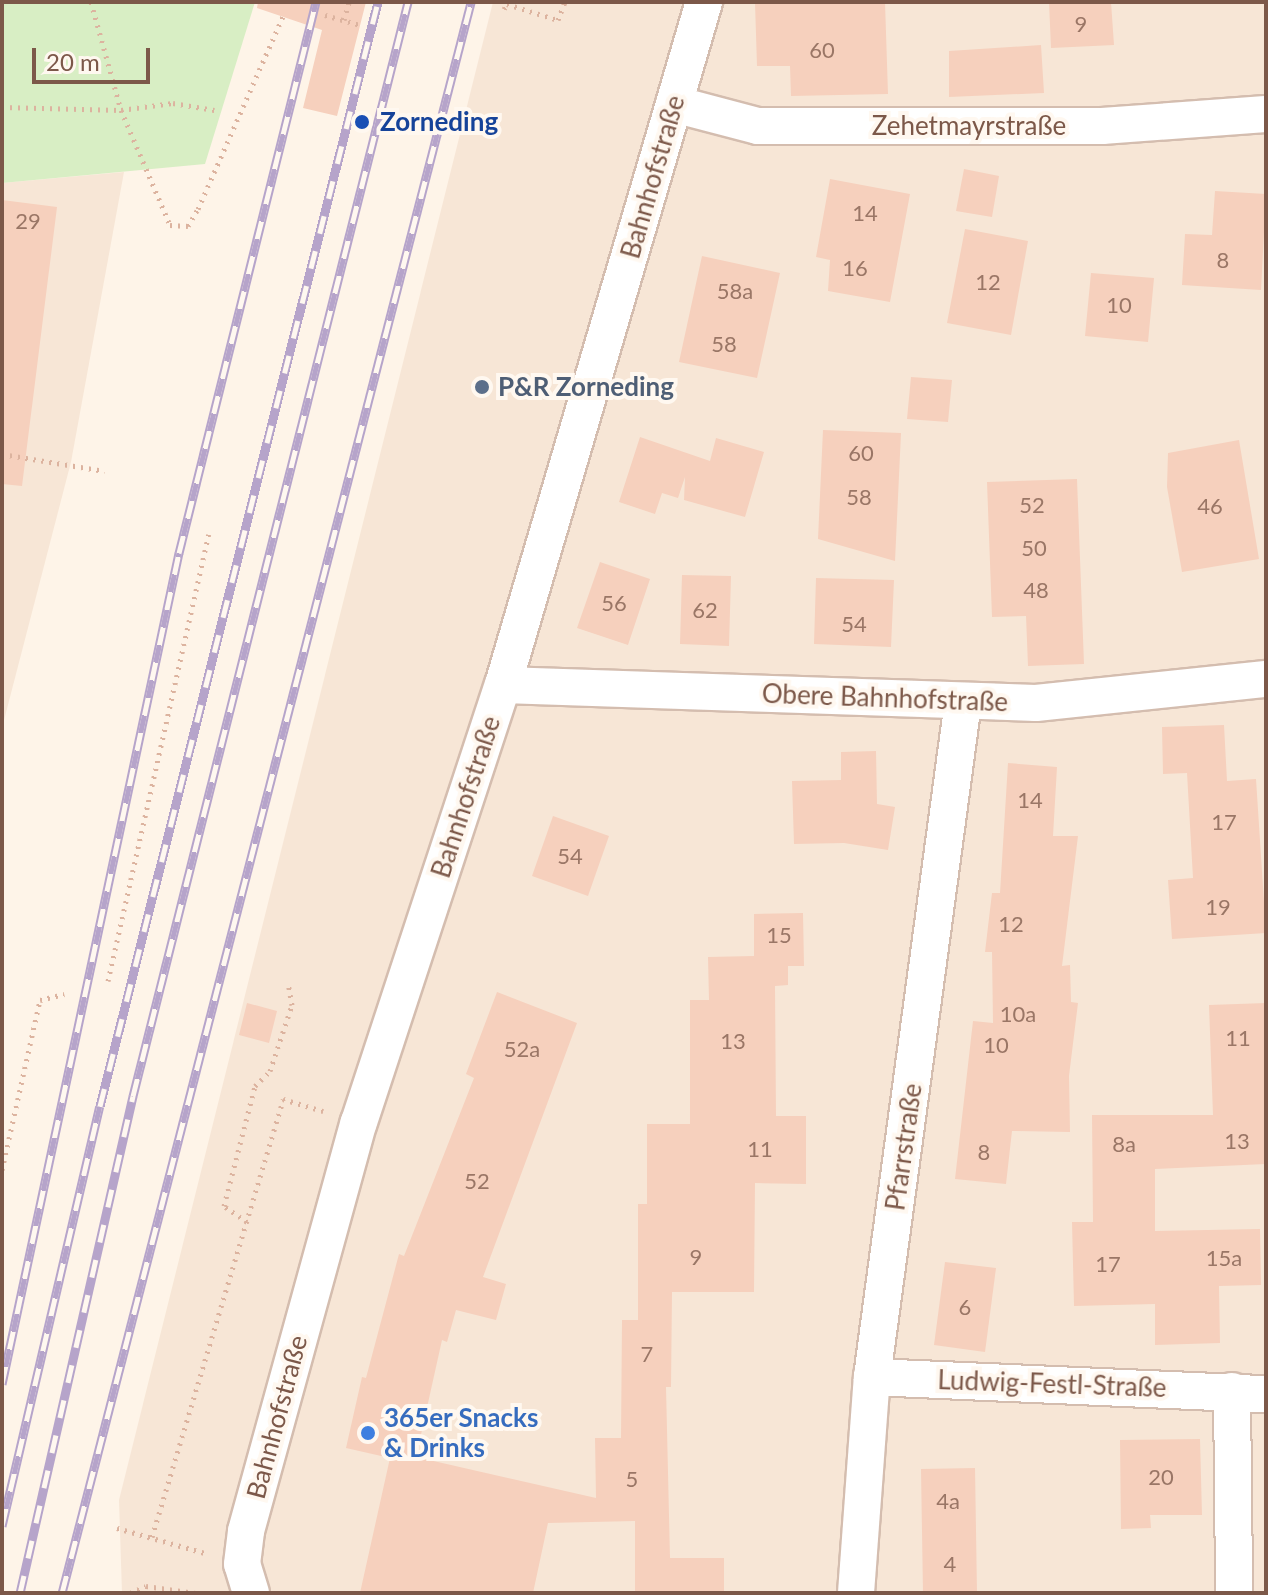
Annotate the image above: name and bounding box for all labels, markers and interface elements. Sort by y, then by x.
house number: 9 [1075,11,1087,37]
scale bar [36,32,154,82]
house number: 60 [809,37,835,63]
text: 20 m [46,47,100,76]
street label: Bahnhofstraße [615,92,691,262]
place label: Zorneding [380,106,498,138]
street label: Zehetmayrstraße [872,110,1066,142]
marker: Zorneding [351,111,373,133]
house number: 14 [852,200,878,226]
house number: 29 [15,208,41,234]
house number: 8 [1217,247,1229,273]
house number: 16 [842,255,868,281]
house number: 12 [975,269,1001,295]
house number: 58a [717,278,753,304]
house number: 10 [1106,292,1132,318]
house number: 58 [711,331,737,357]
place label: P&R Zorneding [498,371,674,403]
marker: P&R Zorneding [473,378,491,396]
house number: 60 [848,440,874,466]
house number: 58 [846,484,872,510]
house number: 52 [1019,492,1045,518]
house number: 46 [1197,493,1223,519]
house number: 50 [1021,535,1047,561]
house number: 48 [1023,577,1049,603]
house number: 56 [601,590,627,616]
house number: 62 [692,597,718,623]
house number: 54 [841,611,867,637]
street label: Obere Bahnhofstraße [761,678,1009,718]
street label: Bahnhofstraße [425,712,507,882]
house number: 14 [1017,787,1043,813]
house number: 17 [1211,809,1237,835]
house number: 54 [557,843,583,869]
house number: 19 [1205,894,1231,920]
house number: 12 [998,911,1024,937]
house number: 15 [766,922,792,948]
house number: 10a [1000,1001,1036,1027]
house number: 11 [1225,1025,1251,1051]
house number: 13 [720,1028,746,1054]
house number: 10 [983,1032,1009,1058]
house number: 52a [504,1036,540,1062]
street label: Pfarrstraße [880,1081,928,1213]
house number: 13 [1224,1128,1250,1154]
house number: 8a [1112,1131,1136,1157]
house number: 11 [747,1136,773,1162]
house number: 8 [978,1139,990,1165]
house number: 52 [464,1168,490,1194]
house number: 9 [690,1244,702,1270]
house number: 15a [1206,1245,1242,1271]
house number: 17 [1095,1251,1121,1277]
house number: 6 [959,1294,971,1320]
street label: Bahnhofstraße [240,1332,314,1502]
house number: 7 [641,1341,653,1367]
street label: Ludwig-Festl-Straße [937,1364,1167,1404]
place label: 365er Snacks & Drinks [384,1402,539,1464]
marker: 365er Snacks & Drinks [359,1424,377,1442]
house number: 20 [1148,1464,1174,1490]
house number: 5 [626,1466,638,1492]
house number: 4a [936,1488,960,1514]
house number: 4 [944,1551,956,1577]

